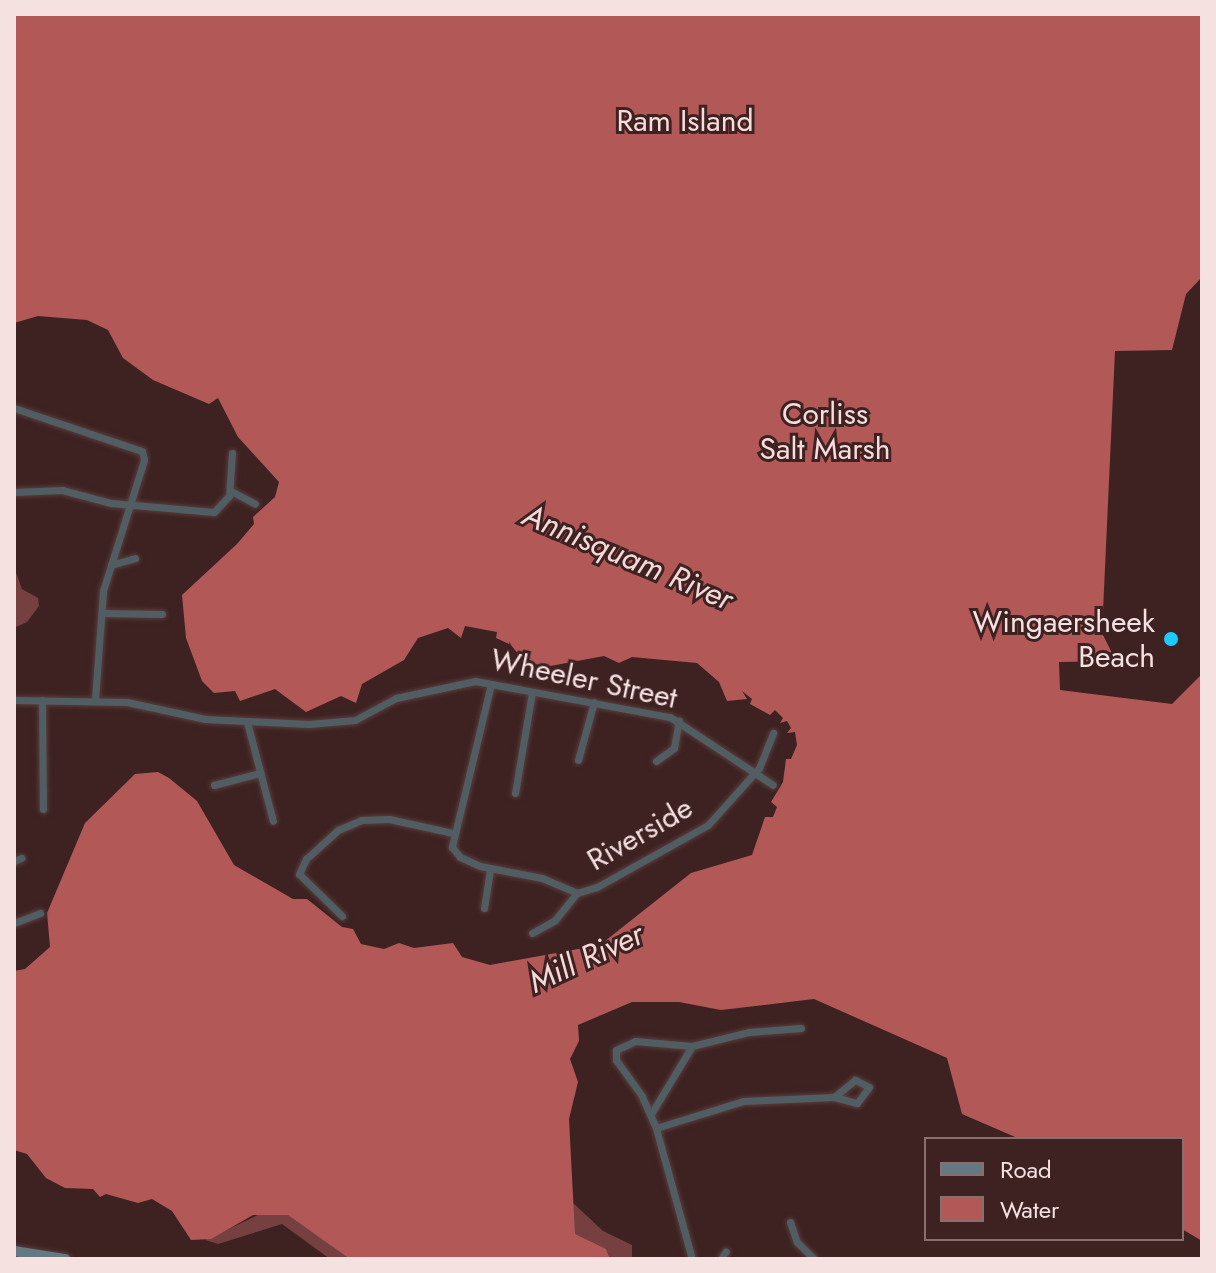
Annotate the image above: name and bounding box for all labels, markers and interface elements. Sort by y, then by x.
park label: Ram Island [616,103,754,139]
park label: Corliss Salt Marsh [760,396,890,466]
water label: Annisquam River [517,495,739,619]
place label: Wingaersheek Beach [973,604,1155,674]
marker: Wingaersheek Beach [1162,630,1180,648]
street label: Wheeler Street [488,642,680,716]
street label: Riverside [581,790,699,878]
water label: Mill River [522,915,650,1001]
legend [924,1137,1184,1241]
text: Road [1000,1152,1052,1187]
text: Water [1000,1192,1059,1227]

